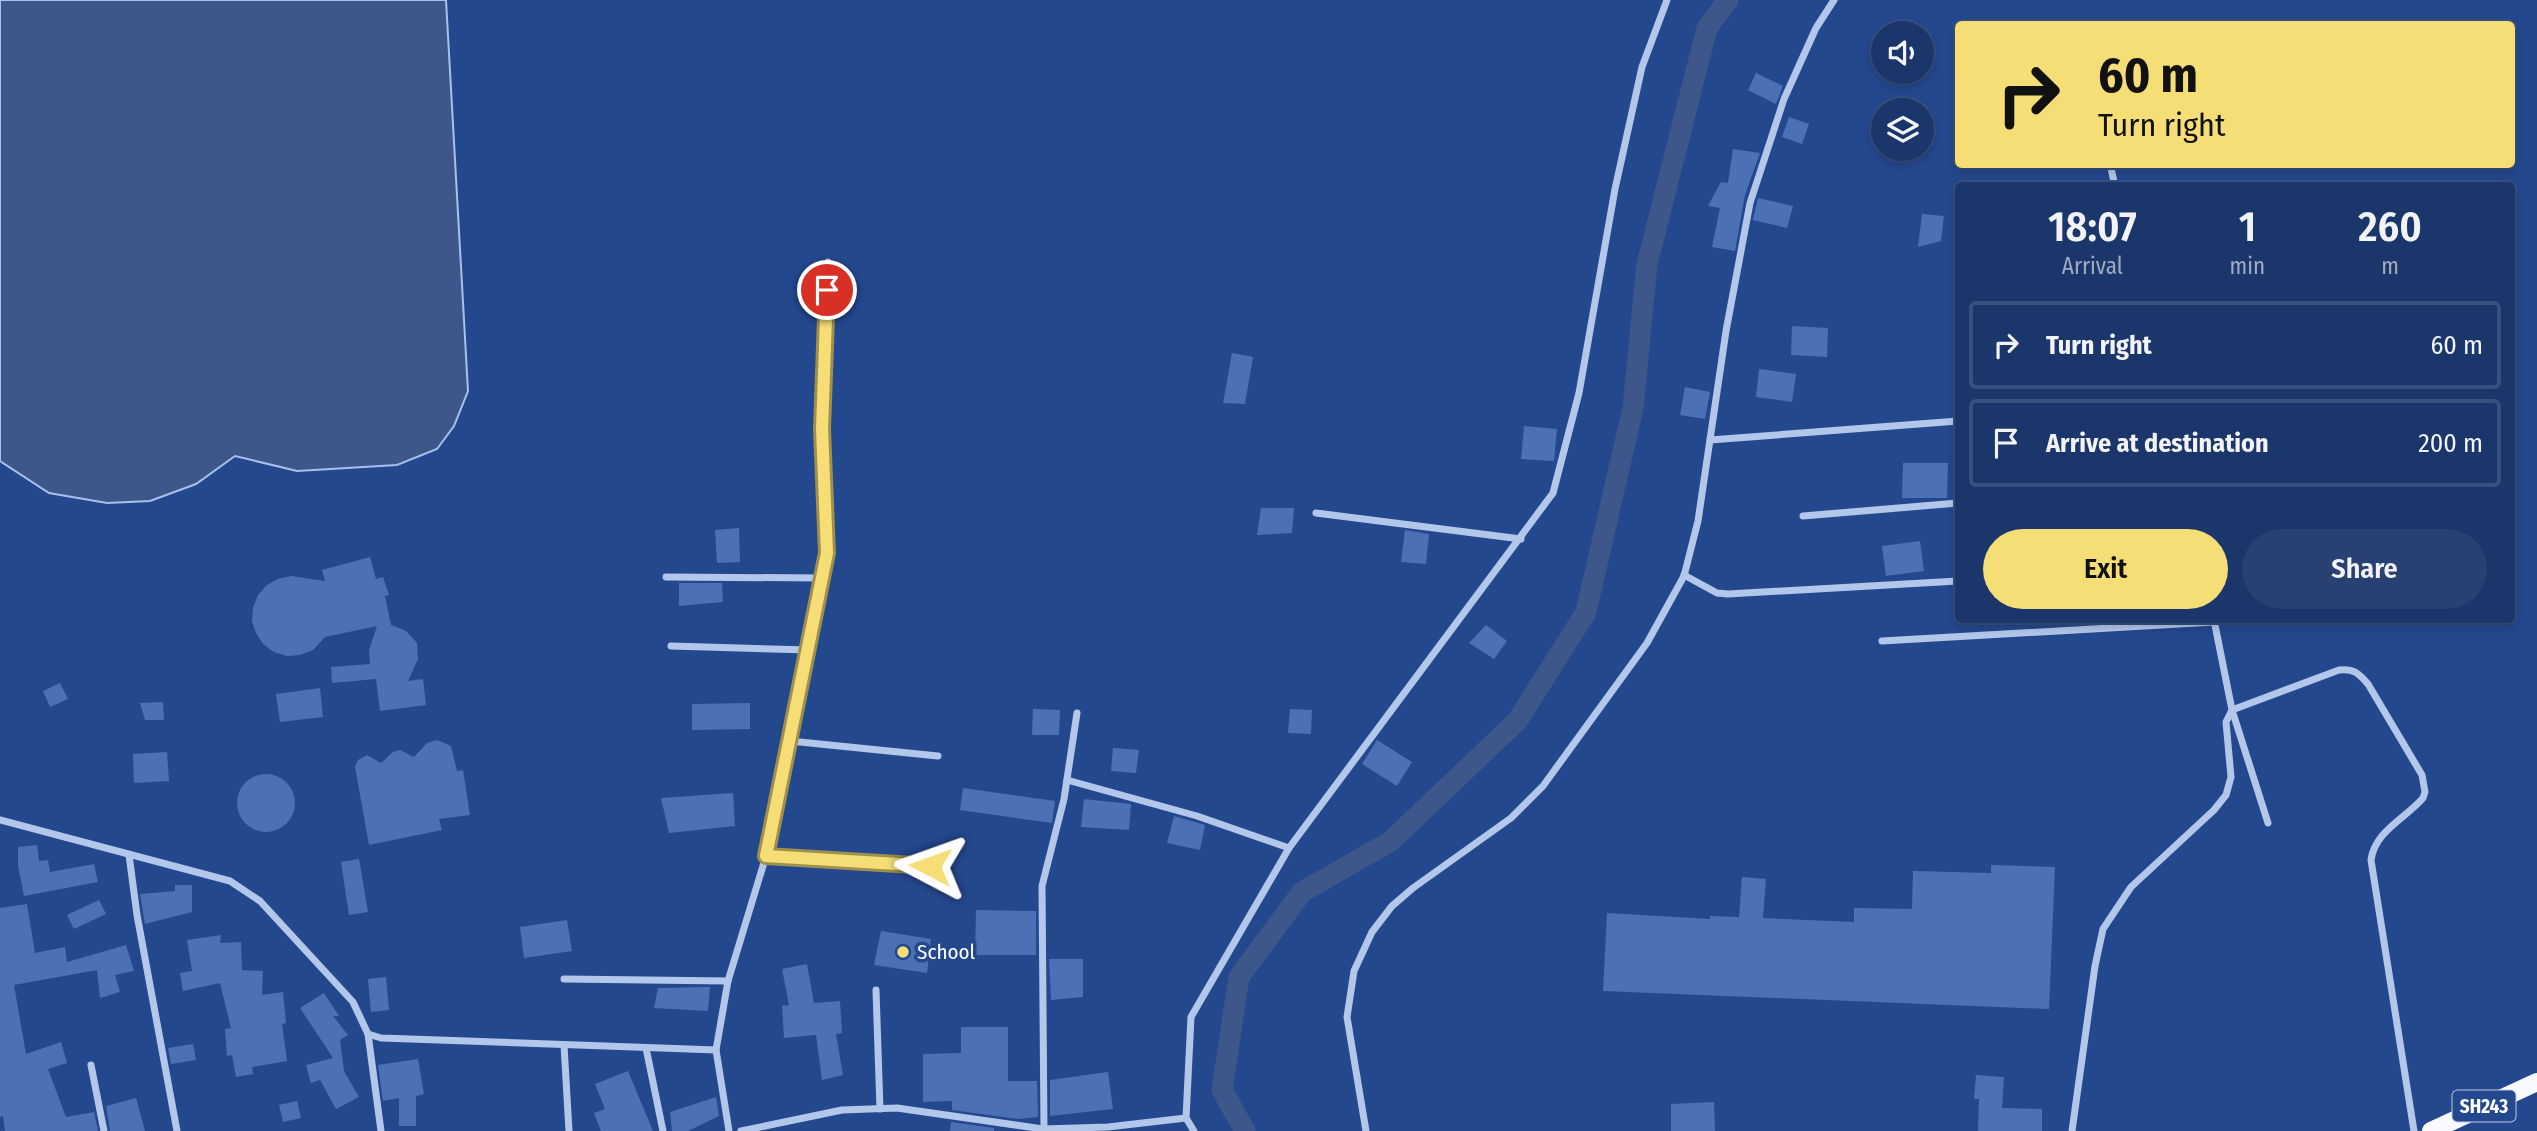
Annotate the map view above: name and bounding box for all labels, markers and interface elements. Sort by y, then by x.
map controls [1871,21,1934,161]
button: sound [1871,21,1934,84]
text: 60 m [2098,46,2198,105]
icon: right [1983,49,2074,140]
button: layers [1871,98,1934,161]
text: Turn right [2098,106,2225,144]
text: 18:07 [2048,202,2137,252]
text: 1 [2239,202,2256,252]
text: 260 [2358,202,2422,252]
text: Arrival [2062,252,2123,280]
text: min [2230,252,2265,280]
text: m [2381,252,2399,280]
pin [797,260,857,320]
icon: arrive [808,271,846,309]
icon: right [1987,326,2025,364]
text: Turn right [2046,330,2152,361]
text: 60 m [2430,330,2483,361]
icon: arrive [1987,424,2025,462]
text: Arrive at destination [2046,428,2269,459]
text: 200 m [2418,428,2483,459]
button: Exit [1983,529,2228,609]
button: Share [2242,529,2487,609]
position arrow [893,829,967,903]
place label: School [917,939,976,965]
marker: School [895,944,911,960]
road number: SH243 [2452,1090,2516,1122]

